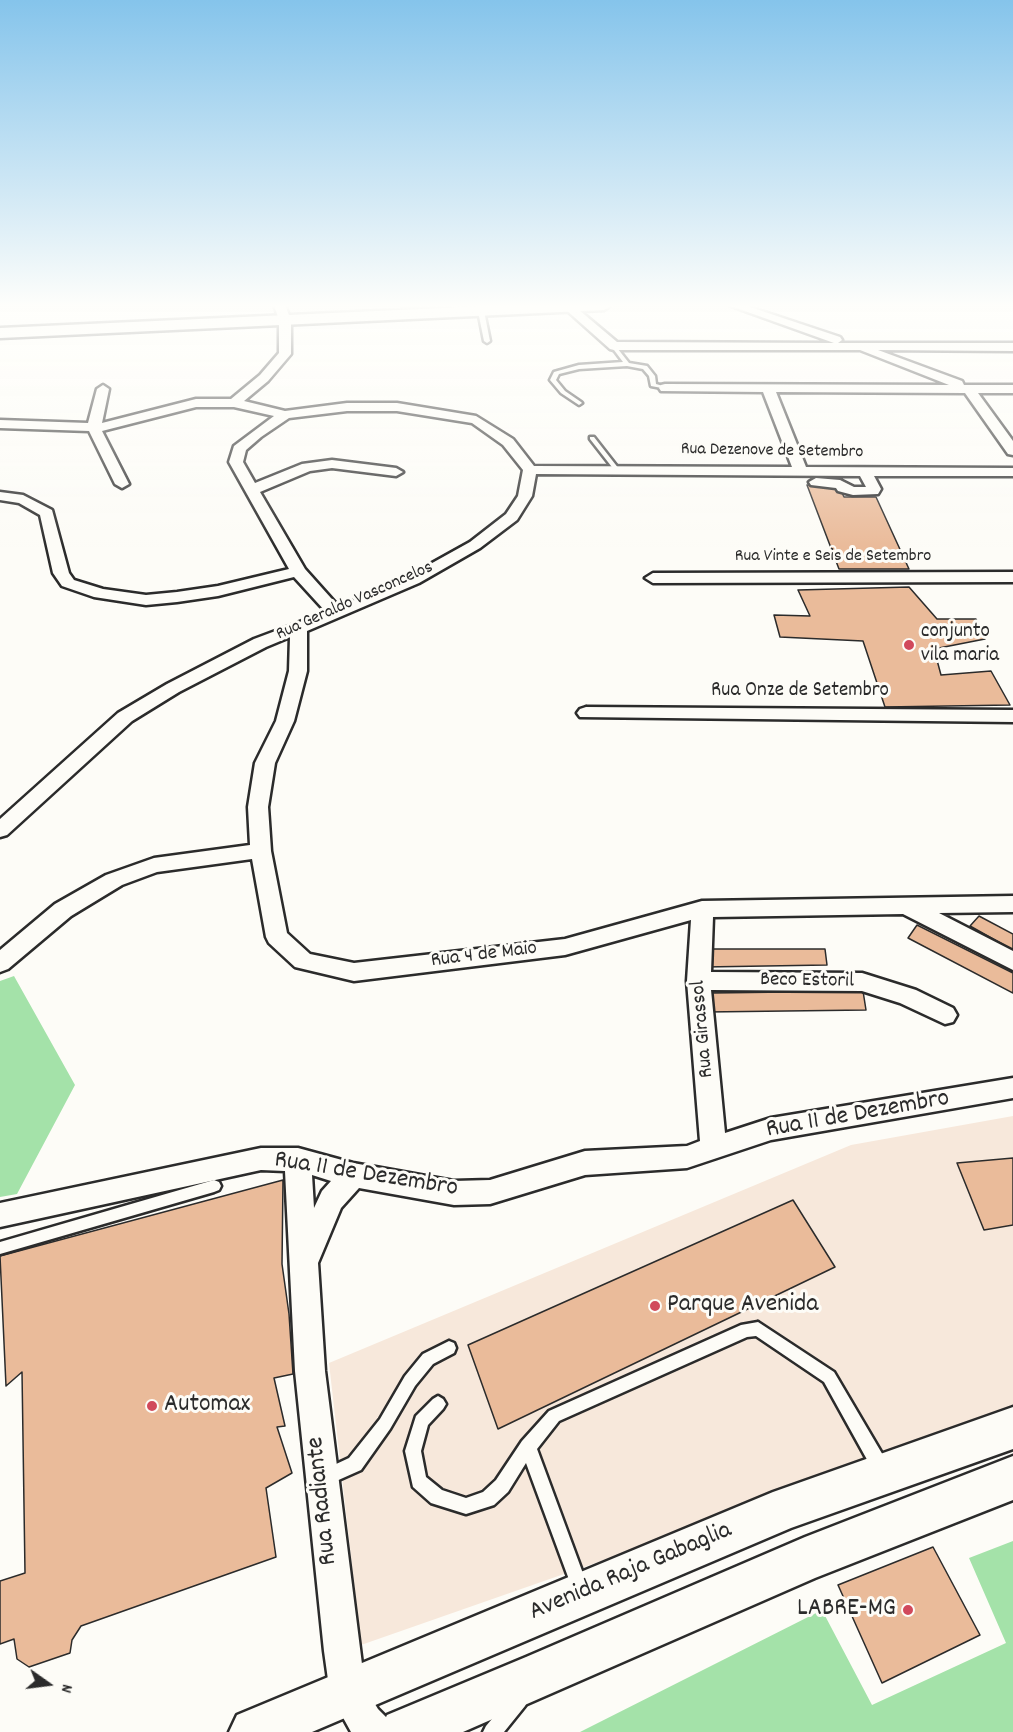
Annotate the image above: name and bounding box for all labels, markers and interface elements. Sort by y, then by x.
street label: Rua Dezenove de Setembro [680,440,864,464]
street label: Rua Vinte e Seis de Setembro [735,547,931,569]
street label: Rua Geraldo Vasconcelos [273,558,437,646]
place label: conjunto vila maria [921,620,999,670]
marker: conjunto vila maria [902,638,916,652]
street label: Rua Onze de Setembro [711,679,889,705]
street label: Rua 4 de Maio [430,937,538,975]
street label: Beco Estoril [760,969,854,995]
street label: Rua Girassol [687,979,721,1079]
street label: Rua 11 de Dezembro [764,1085,952,1147]
street label: Rua 11 de Dezembro [272,1146,460,1206]
place label: Parque Avenida [667,1290,818,1322]
marker: Parque Avenida [648,1299,662,1313]
place label: Automax [164,1390,250,1422]
marker: Automax [145,1399,159,1413]
street label: Rua Radiante [302,1435,346,1567]
street label: Avenida Raja Gabaglia [525,1516,737,1630]
place label: LABRE-MG [797,1594,896,1626]
marker: LABRE-MG [901,1603,915,1617]
north arrow [18,1654,78,1714]
text: N [54,1682,78,1695]

